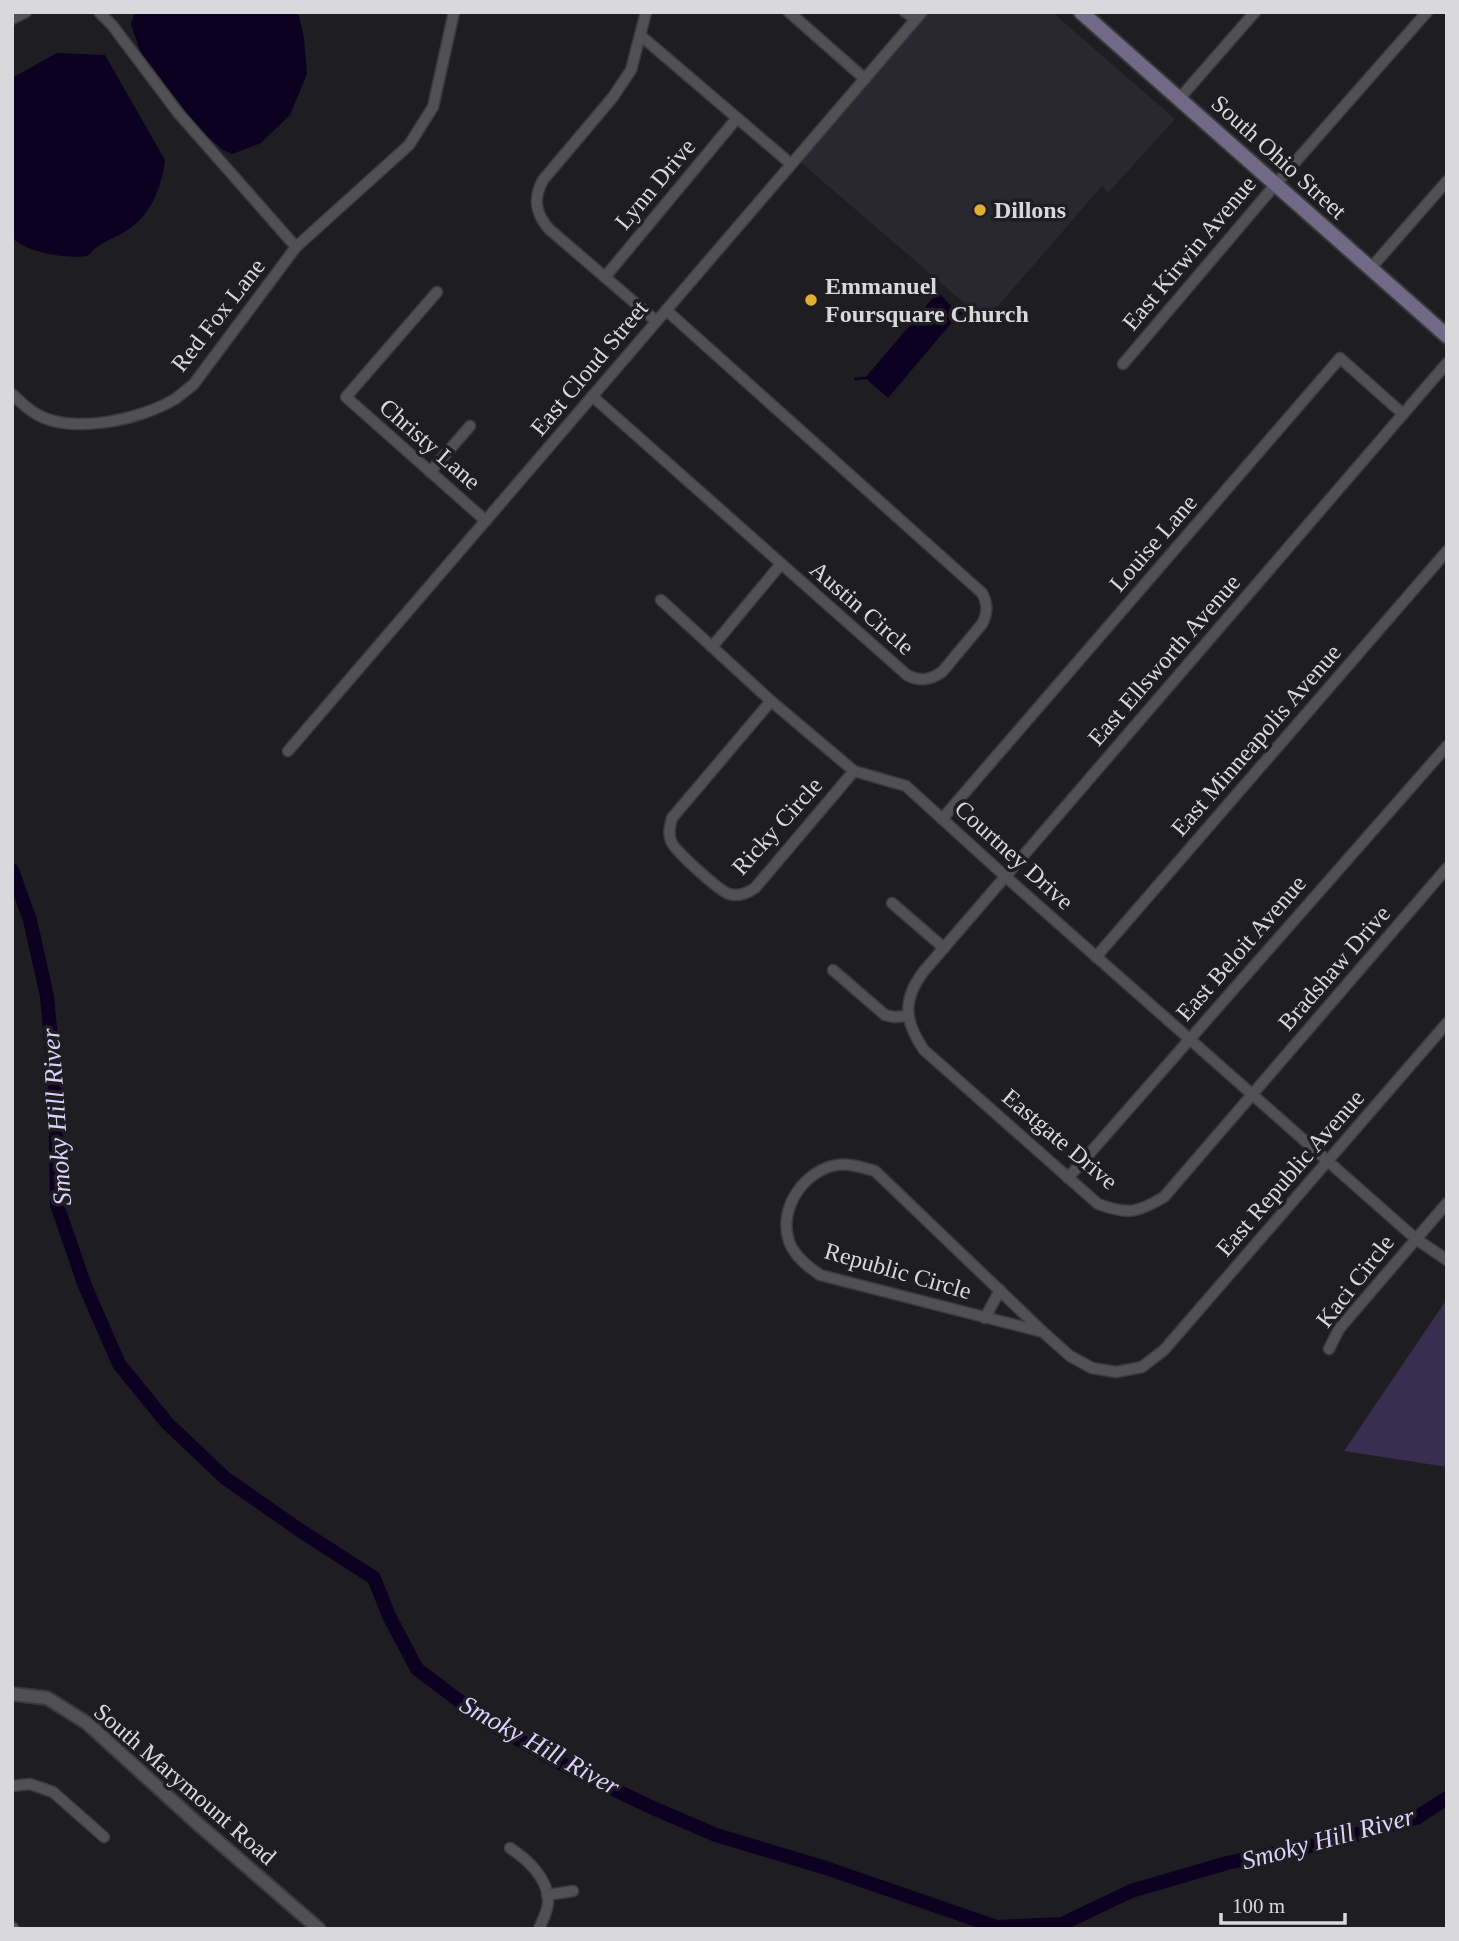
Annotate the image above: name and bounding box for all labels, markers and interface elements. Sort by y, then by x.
street label: South Ohio Street [1206,90,1352,224]
street label: Lynn Drive [610,134,700,234]
street label: East Kirwin Avenue [1117,171,1261,335]
place label: Dillons [994,197,1066,223]
marker: Dillons [972,202,988,218]
street label: Red Fox Lane [166,253,270,377]
place label: Emmanuel Foursquare Church [825,273,1029,327]
marker: Emmanuel Foursquare Church [803,292,819,308]
street label: East Cloud Street [525,295,653,441]
street label: Christy Lane [374,393,486,495]
street label: Louise Lane [1104,489,1202,597]
street label: Austin Circle [805,556,919,660]
street label: East Ellsworth Avenue [1083,569,1245,751]
street label: East Minneapolis Avenue [1166,639,1346,841]
street label: Ricky Circle [727,772,827,880]
street label: Courtney Drive [950,795,1078,915]
street label: East Beloit Avenue [1171,870,1311,1026]
street label: Bradshaw Drive [1273,900,1395,1036]
water label: Smoky Hill River [36,1026,77,1207]
street label: Eastgate Drive [997,1083,1123,1195]
street label: East Republic Avenue [1211,1085,1369,1261]
street label: Kaci Circle [1311,1230,1399,1332]
street label: Republic Circle [822,1238,974,1304]
water label: Smoky Hill River [455,1690,625,1802]
street label: South Marymount Road [89,1698,281,1870]
water label: Smoky Hill River [1239,1801,1419,1875]
scale bar [1221,1882,1345,1926]
text: 100 m [1232,1894,1285,1918]

